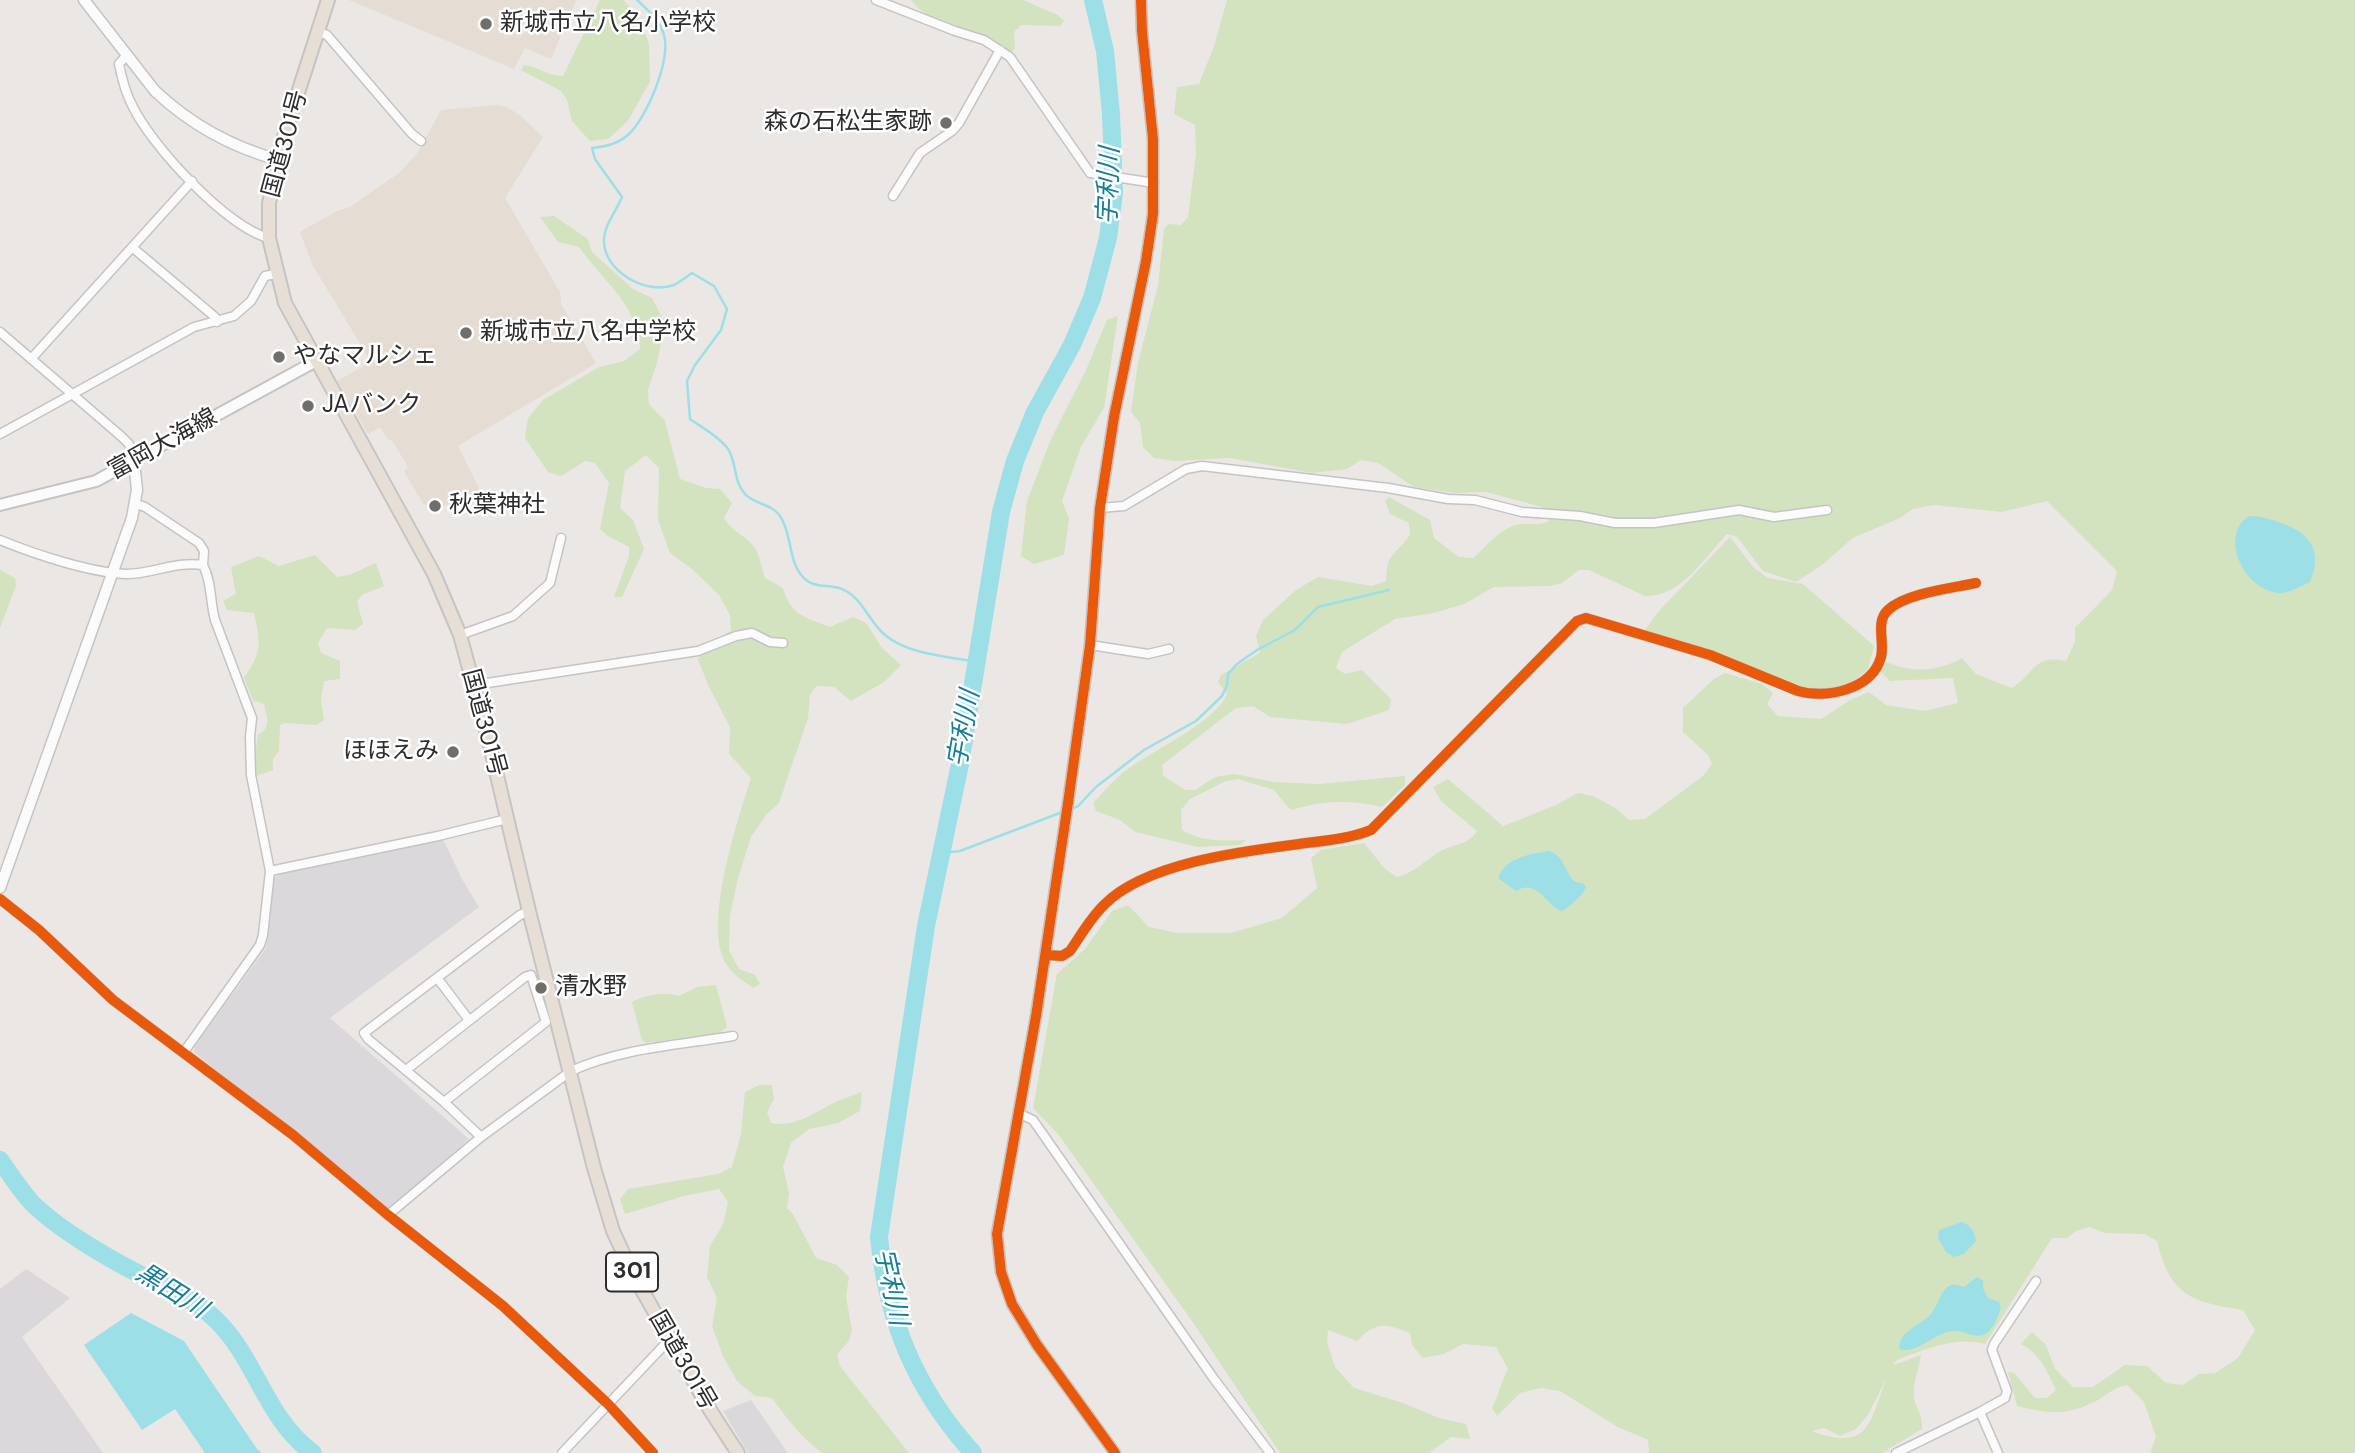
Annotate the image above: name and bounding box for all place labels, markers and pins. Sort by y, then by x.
place label: 新城市立八名小学校 [500,10,716,38]
marker: 新城市立八名小学校 [478,16,494,32]
place label: 森の石松生家跡 [764,109,932,137]
marker: 森の石松生家跡 [938,115,954,131]
place label: 新城市立八名中学校 [480,319,696,347]
marker: 新城市立八名中学校 [458,325,474,341]
place label: やなマルシェ [293,343,437,371]
marker: やなマルシェ [271,349,287,365]
place label: JAバンク [322,392,421,420]
marker: JAバンク [300,398,316,414]
place label: 秋葉神社 [449,492,545,520]
marker: 秋葉神社 [427,498,443,514]
place label: ほほえみ [343,738,439,766]
marker: ほほえみ [445,744,461,760]
place label: 清水野 [555,974,627,1002]
marker: 清水野 [533,980,549,996]

